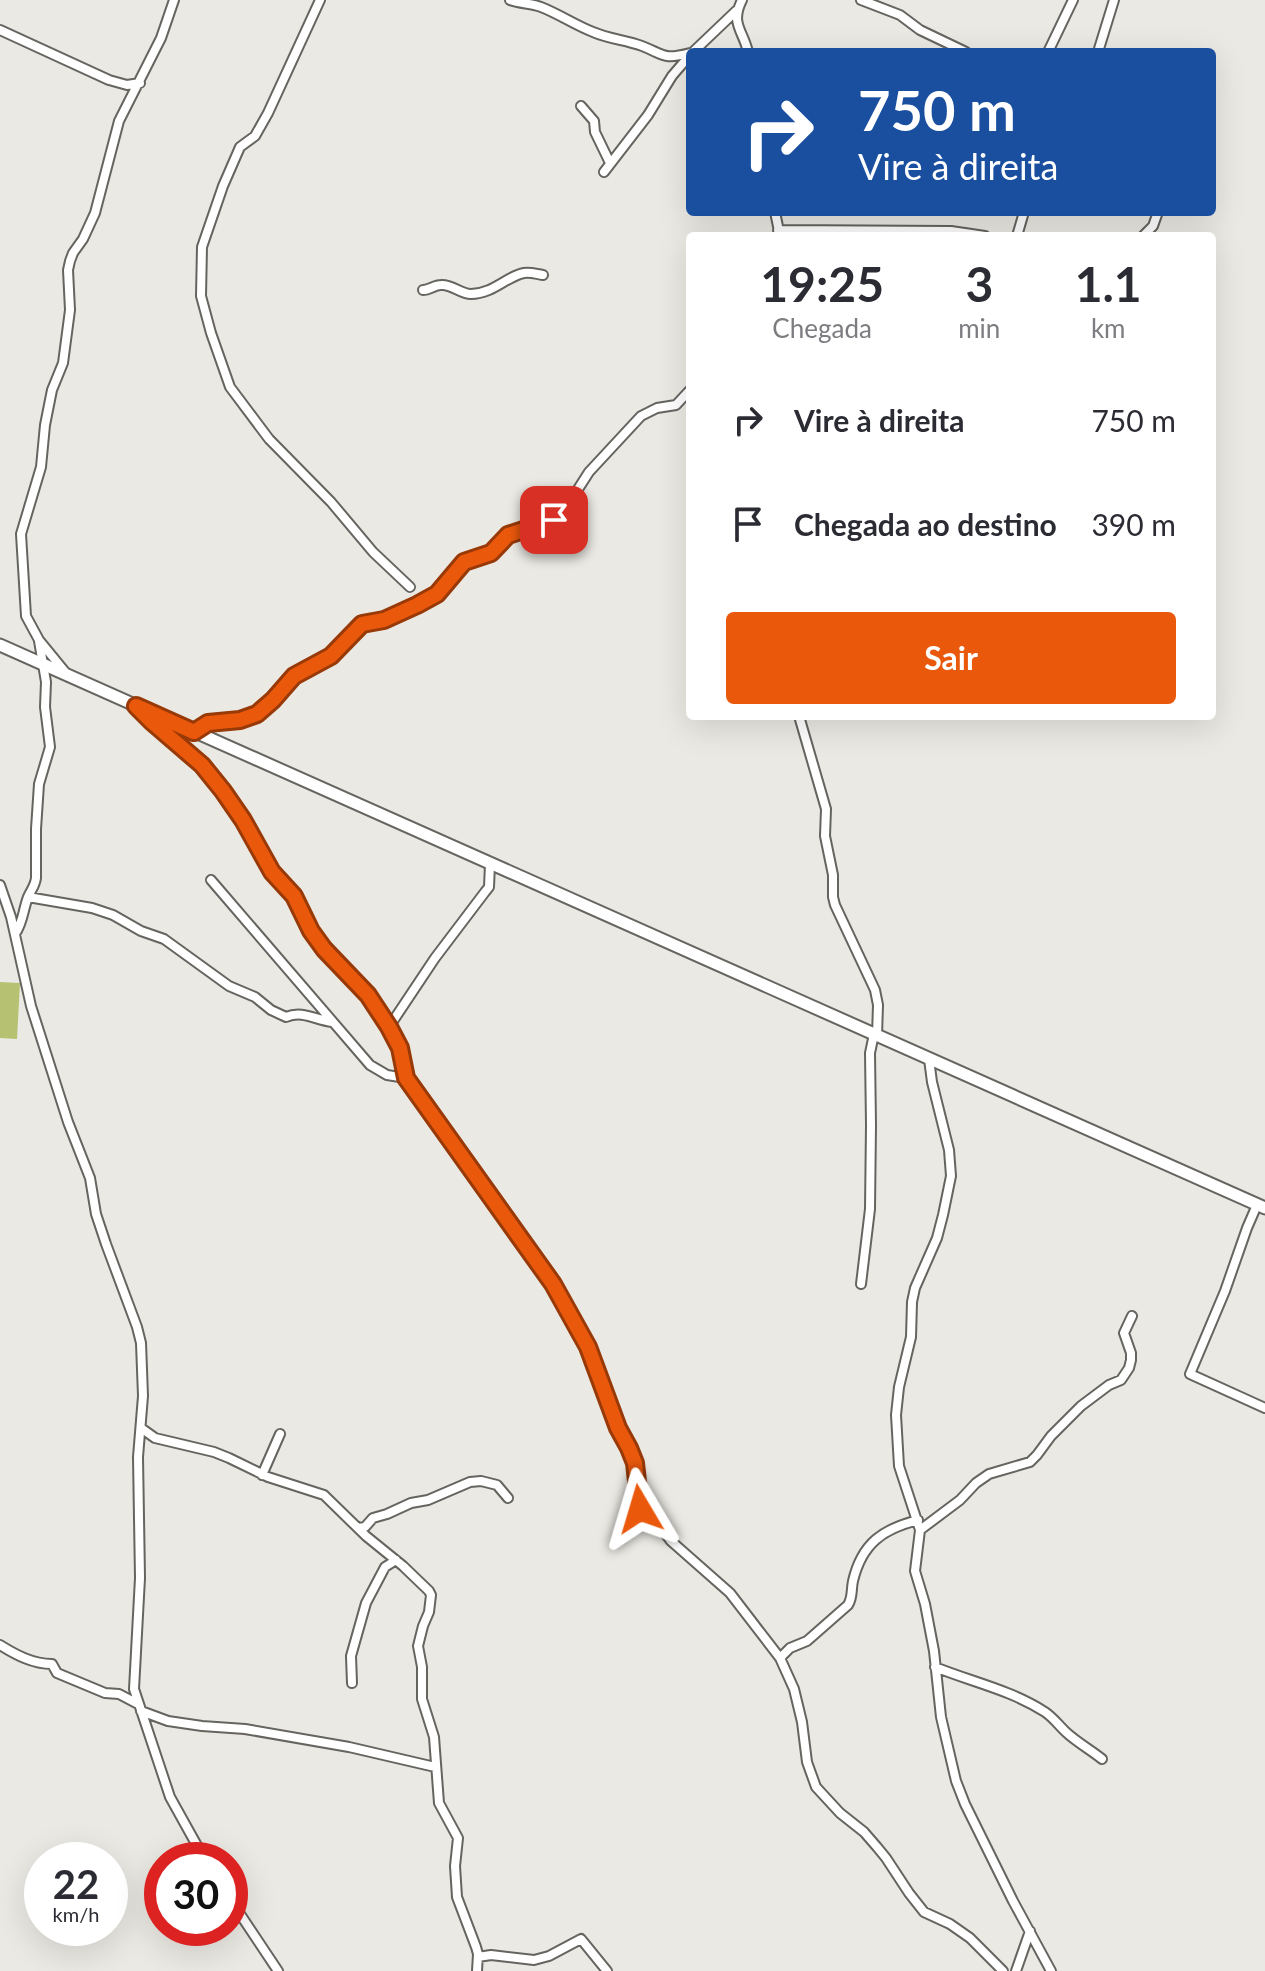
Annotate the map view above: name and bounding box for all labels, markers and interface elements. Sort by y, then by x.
text: 750 m [858,76,1016,143]
icon: right [726,80,830,184]
text: Vire à direita [858,144,1058,188]
text: 19:25 [760,255,884,312]
text: 3 [965,255,993,312]
text: 1.1 [1075,255,1142,312]
text: Chegada [772,312,872,344]
text: min [958,312,1000,344]
text: km [1091,312,1125,344]
icon: right [726,398,770,442]
text: Vire à direita [794,402,964,438]
text: 750 m [1091,402,1176,438]
pin [520,486,588,554]
icon: arrive [532,498,576,542]
icon: arrive [726,502,770,546]
text: Chegada ao destino [794,506,1057,542]
text: 390 m [1091,506,1176,542]
button: Sair [726,612,1176,704]
position arrow [598,1467,682,1551]
speed limit sign: 30 [144,1842,248,1946]
text: 22 [53,1860,99,1908]
text: km/h [53,1902,99,1926]

